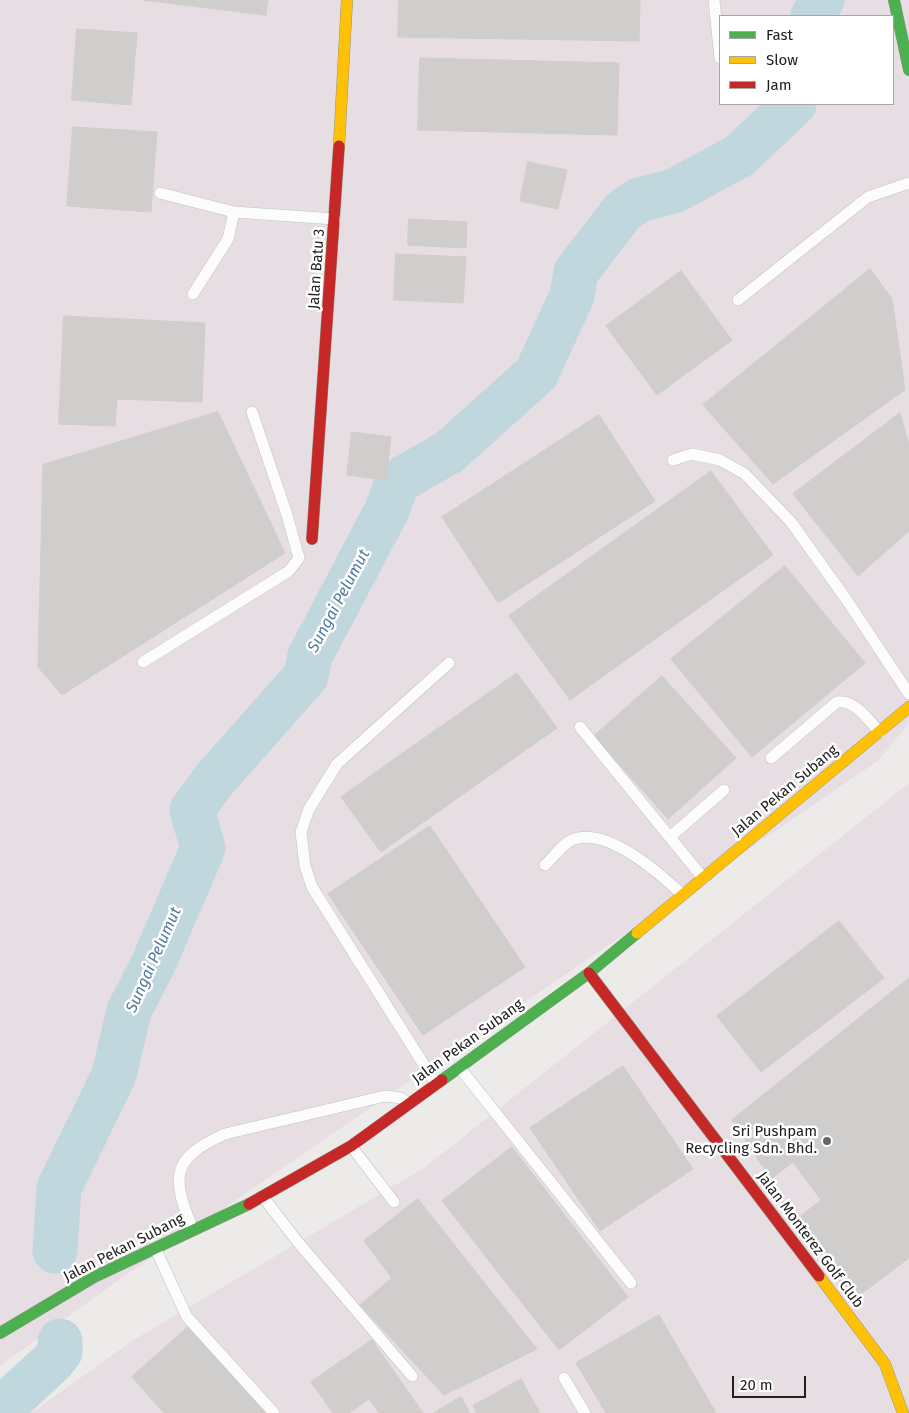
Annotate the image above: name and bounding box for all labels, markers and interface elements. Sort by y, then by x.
legend [719,15,894,105]
text: Fast [766,26,793,44]
text: Slow [766,51,798,69]
text: Jam [766,76,792,94]
street label: Jalan Batu 3 [305,228,329,310]
water label: Sungai Pelumut [304,546,374,656]
street label: Jalan Pekan Subang [728,741,842,841]
water label: Sungai Pelumut [122,904,186,1016]
street label: Jalan Pekan Subang [409,996,527,1088]
place label: Sri Pushpam Recycling Sdn. Bhd. [685,1123,817,1158]
marker: Sri Pushpam Recycling Sdn. Bhd. [821,1135,833,1147]
street label: Jalan Monterez Golf Club [753,1168,867,1312]
street label: Jalan Pekan Subang [61,1210,187,1286]
scale bar [734,1366,808,1398]
text: 20 m [740,1376,773,1394]

